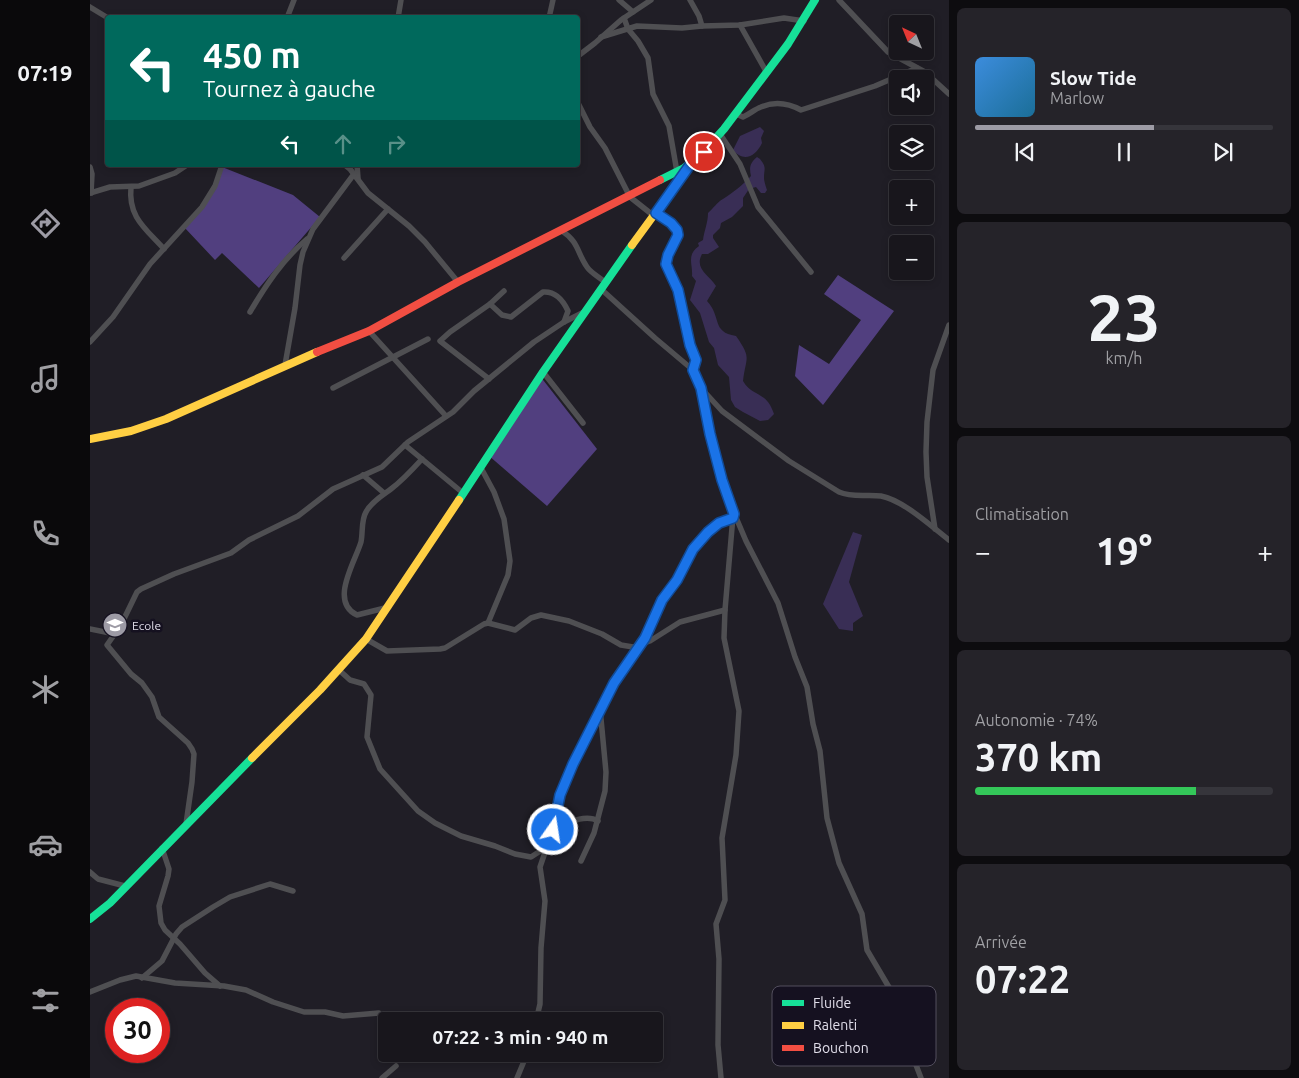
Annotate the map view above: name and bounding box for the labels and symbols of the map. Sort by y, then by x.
north arrow [889,15,934,60]
pin [683,131,725,173]
school or university icon: Ecole [102,612,128,638]
place label: Ecole [132,619,161,632]
position arrow [526,803,578,855]
legend [772,986,936,1066]
text: Fluide [813,995,851,1011]
speed limit sign: 30 [105,998,170,1063]
text: Ralenti [813,1017,857,1033]
text: Bouchon [813,1040,869,1056]

